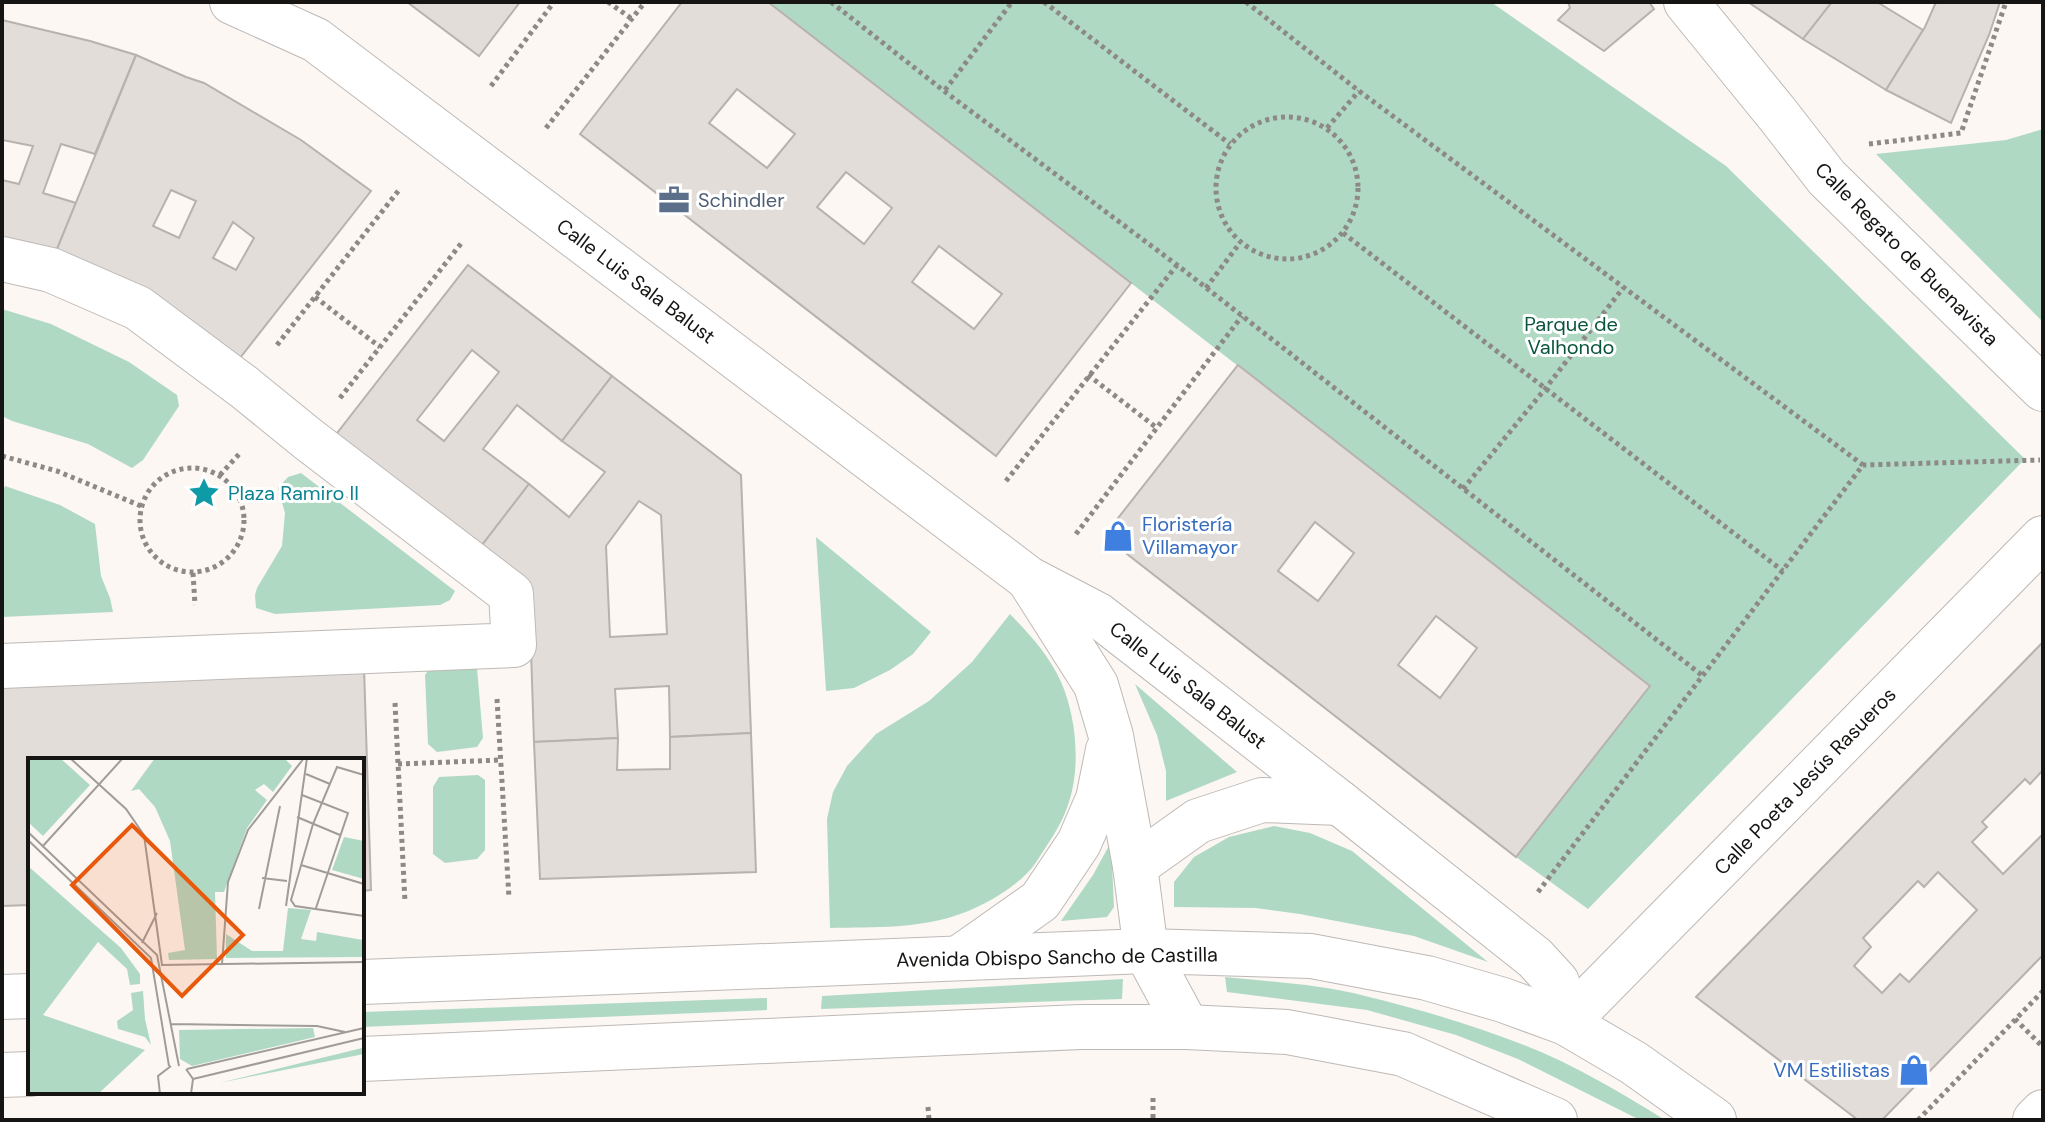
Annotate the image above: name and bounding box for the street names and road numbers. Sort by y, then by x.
street label: Calle Regato de Buenavista [1810,157,2004,351]
street label: Calle Luis Sala Balust [551,213,721,349]
street label: Calle Luis Sala Balust [1104,616,1272,755]
street label: Calle Poeta Jesús Rasueros [1708,682,1902,880]
street label: Avenida Obispo Sancho de Castilla [896,941,1218,973]

